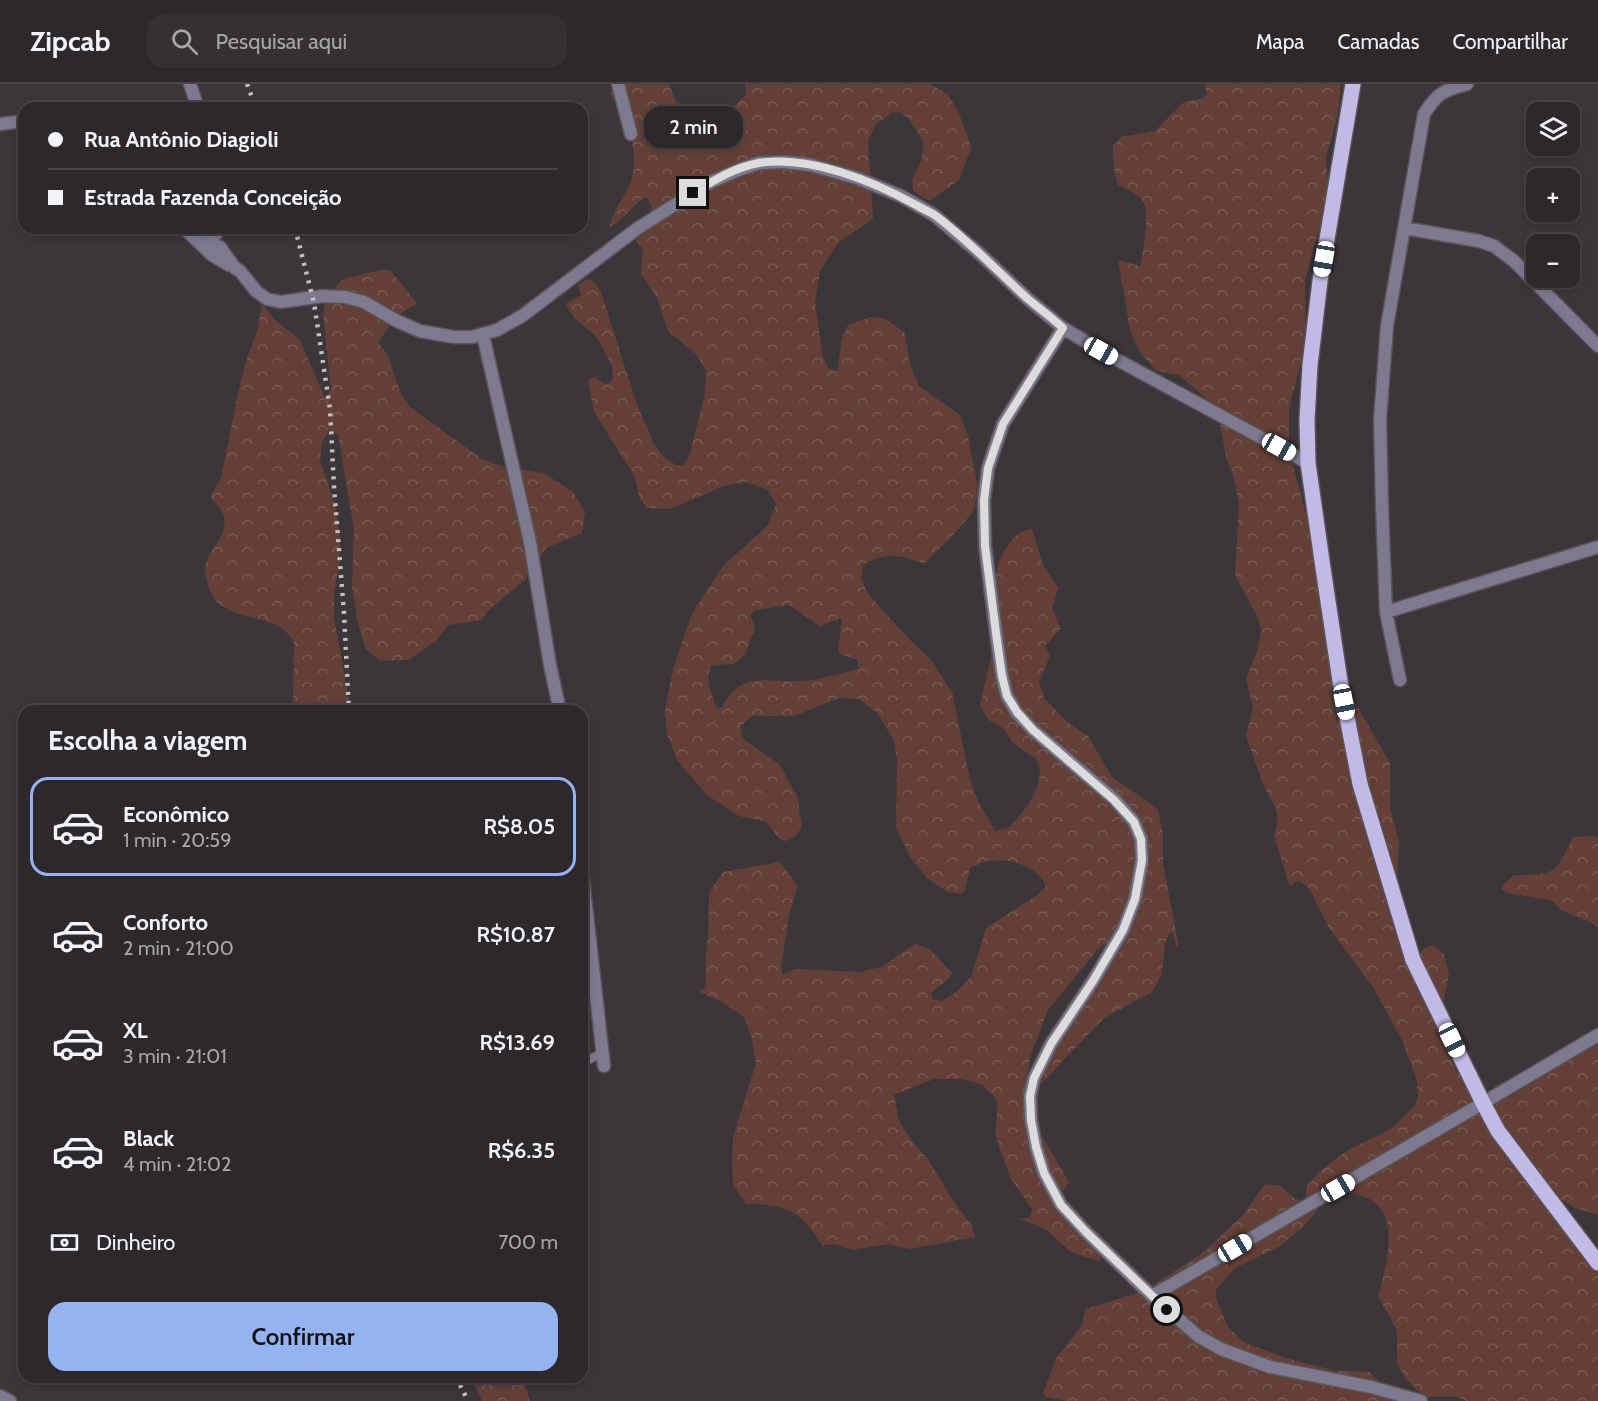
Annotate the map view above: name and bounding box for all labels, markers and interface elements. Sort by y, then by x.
search box [147,14,567,68]
text: Zipcab [30,24,111,58]
icon: search [168,25,201,58]
text: Pesquisar aqui [216,28,347,55]
text: Mapa [1256,29,1304,54]
text: Camadas [1337,29,1419,54]
text: Compartilhar [1452,29,1568,54]
map controls [1526,102,1580,288]
button: layers [1526,102,1580,156]
callout: 2 min [644,106,742,148]
text: 2 min [669,115,718,139]
text: Rua Antônio Diagioli [84,126,279,153]
button: + [1526,168,1580,222]
route end [679,179,706,206]
text: Estrada Fazenda Conceição [84,184,342,211]
button: − [1526,234,1580,288]
car [1312,240,1336,278]
car [1081,334,1121,368]
car [1259,430,1299,464]
car [1332,683,1356,721]
text: Escolha a viagem [48,724,247,757]
icon: car [51,800,105,854]
text: Econômico [123,801,229,828]
text: R$8.05 [483,813,555,840]
text: 1 min · 20:59 [123,828,232,852]
icon: car [51,908,105,962]
text: Conforto [123,909,208,936]
text: R$10.87 [476,921,555,948]
text: 2 min · 21:00 [123,936,234,960]
icon: car [51,1016,105,1070]
text: XL [123,1017,148,1044]
car [1436,1020,1468,1060]
text: R$13.69 [479,1029,555,1056]
text: 3 min · 21:01 [123,1044,227,1068]
icon: car [51,1124,105,1178]
text: Black [123,1125,174,1152]
text: R$6.35 [488,1137,555,1164]
text: 4 min · 21:02 [123,1152,231,1176]
car [1318,1171,1358,1205]
icon: cash [48,1226,81,1259]
text: Dinheiro [96,1229,175,1256]
text: 700 m [498,1230,558,1254]
car [1215,1231,1255,1265]
route start [1153,1296,1180,1323]
button: Confirmar [48,1302,558,1371]

